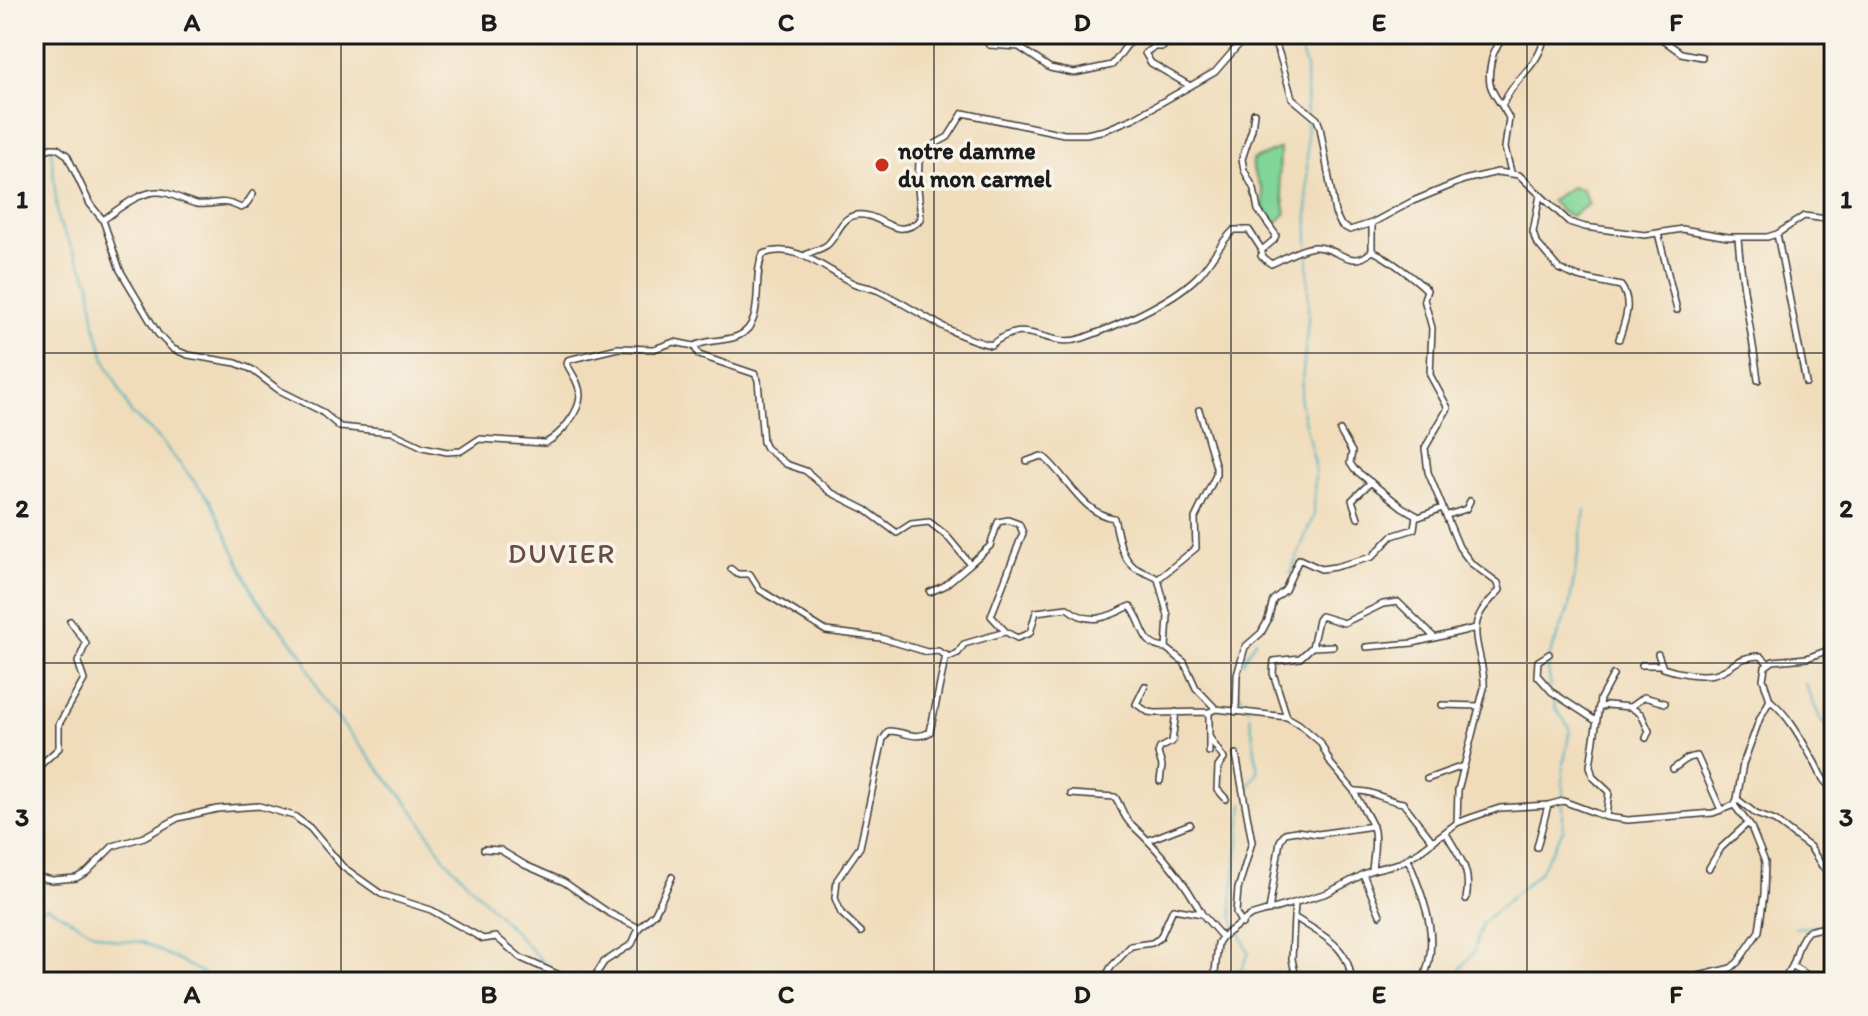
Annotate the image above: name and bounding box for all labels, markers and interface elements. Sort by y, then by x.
text: A [183,6,201,38]
text: B [481,6,498,38]
text: C [778,6,795,38]
text: D [1073,6,1091,38]
text: E [1372,6,1386,38]
text: F [1669,6,1683,38]
place label: notre damme du mon carmel [897,136,1052,193]
marker: notre damme du mon carmel [873,156,891,174]
text: 1 [16,183,28,215]
text: 1 [1840,183,1852,215]
text: 2 [15,492,29,524]
text: 2 [1839,492,1853,524]
district label: DUVIER [508,536,616,570]
text: 3 [15,801,29,833]
text: 3 [1839,801,1853,833]
text: A [183,978,201,1010]
text: B [481,978,498,1010]
text: C [778,978,795,1010]
text: D [1073,978,1091,1010]
text: E [1372,978,1386,1010]
text: F [1669,978,1683,1010]

